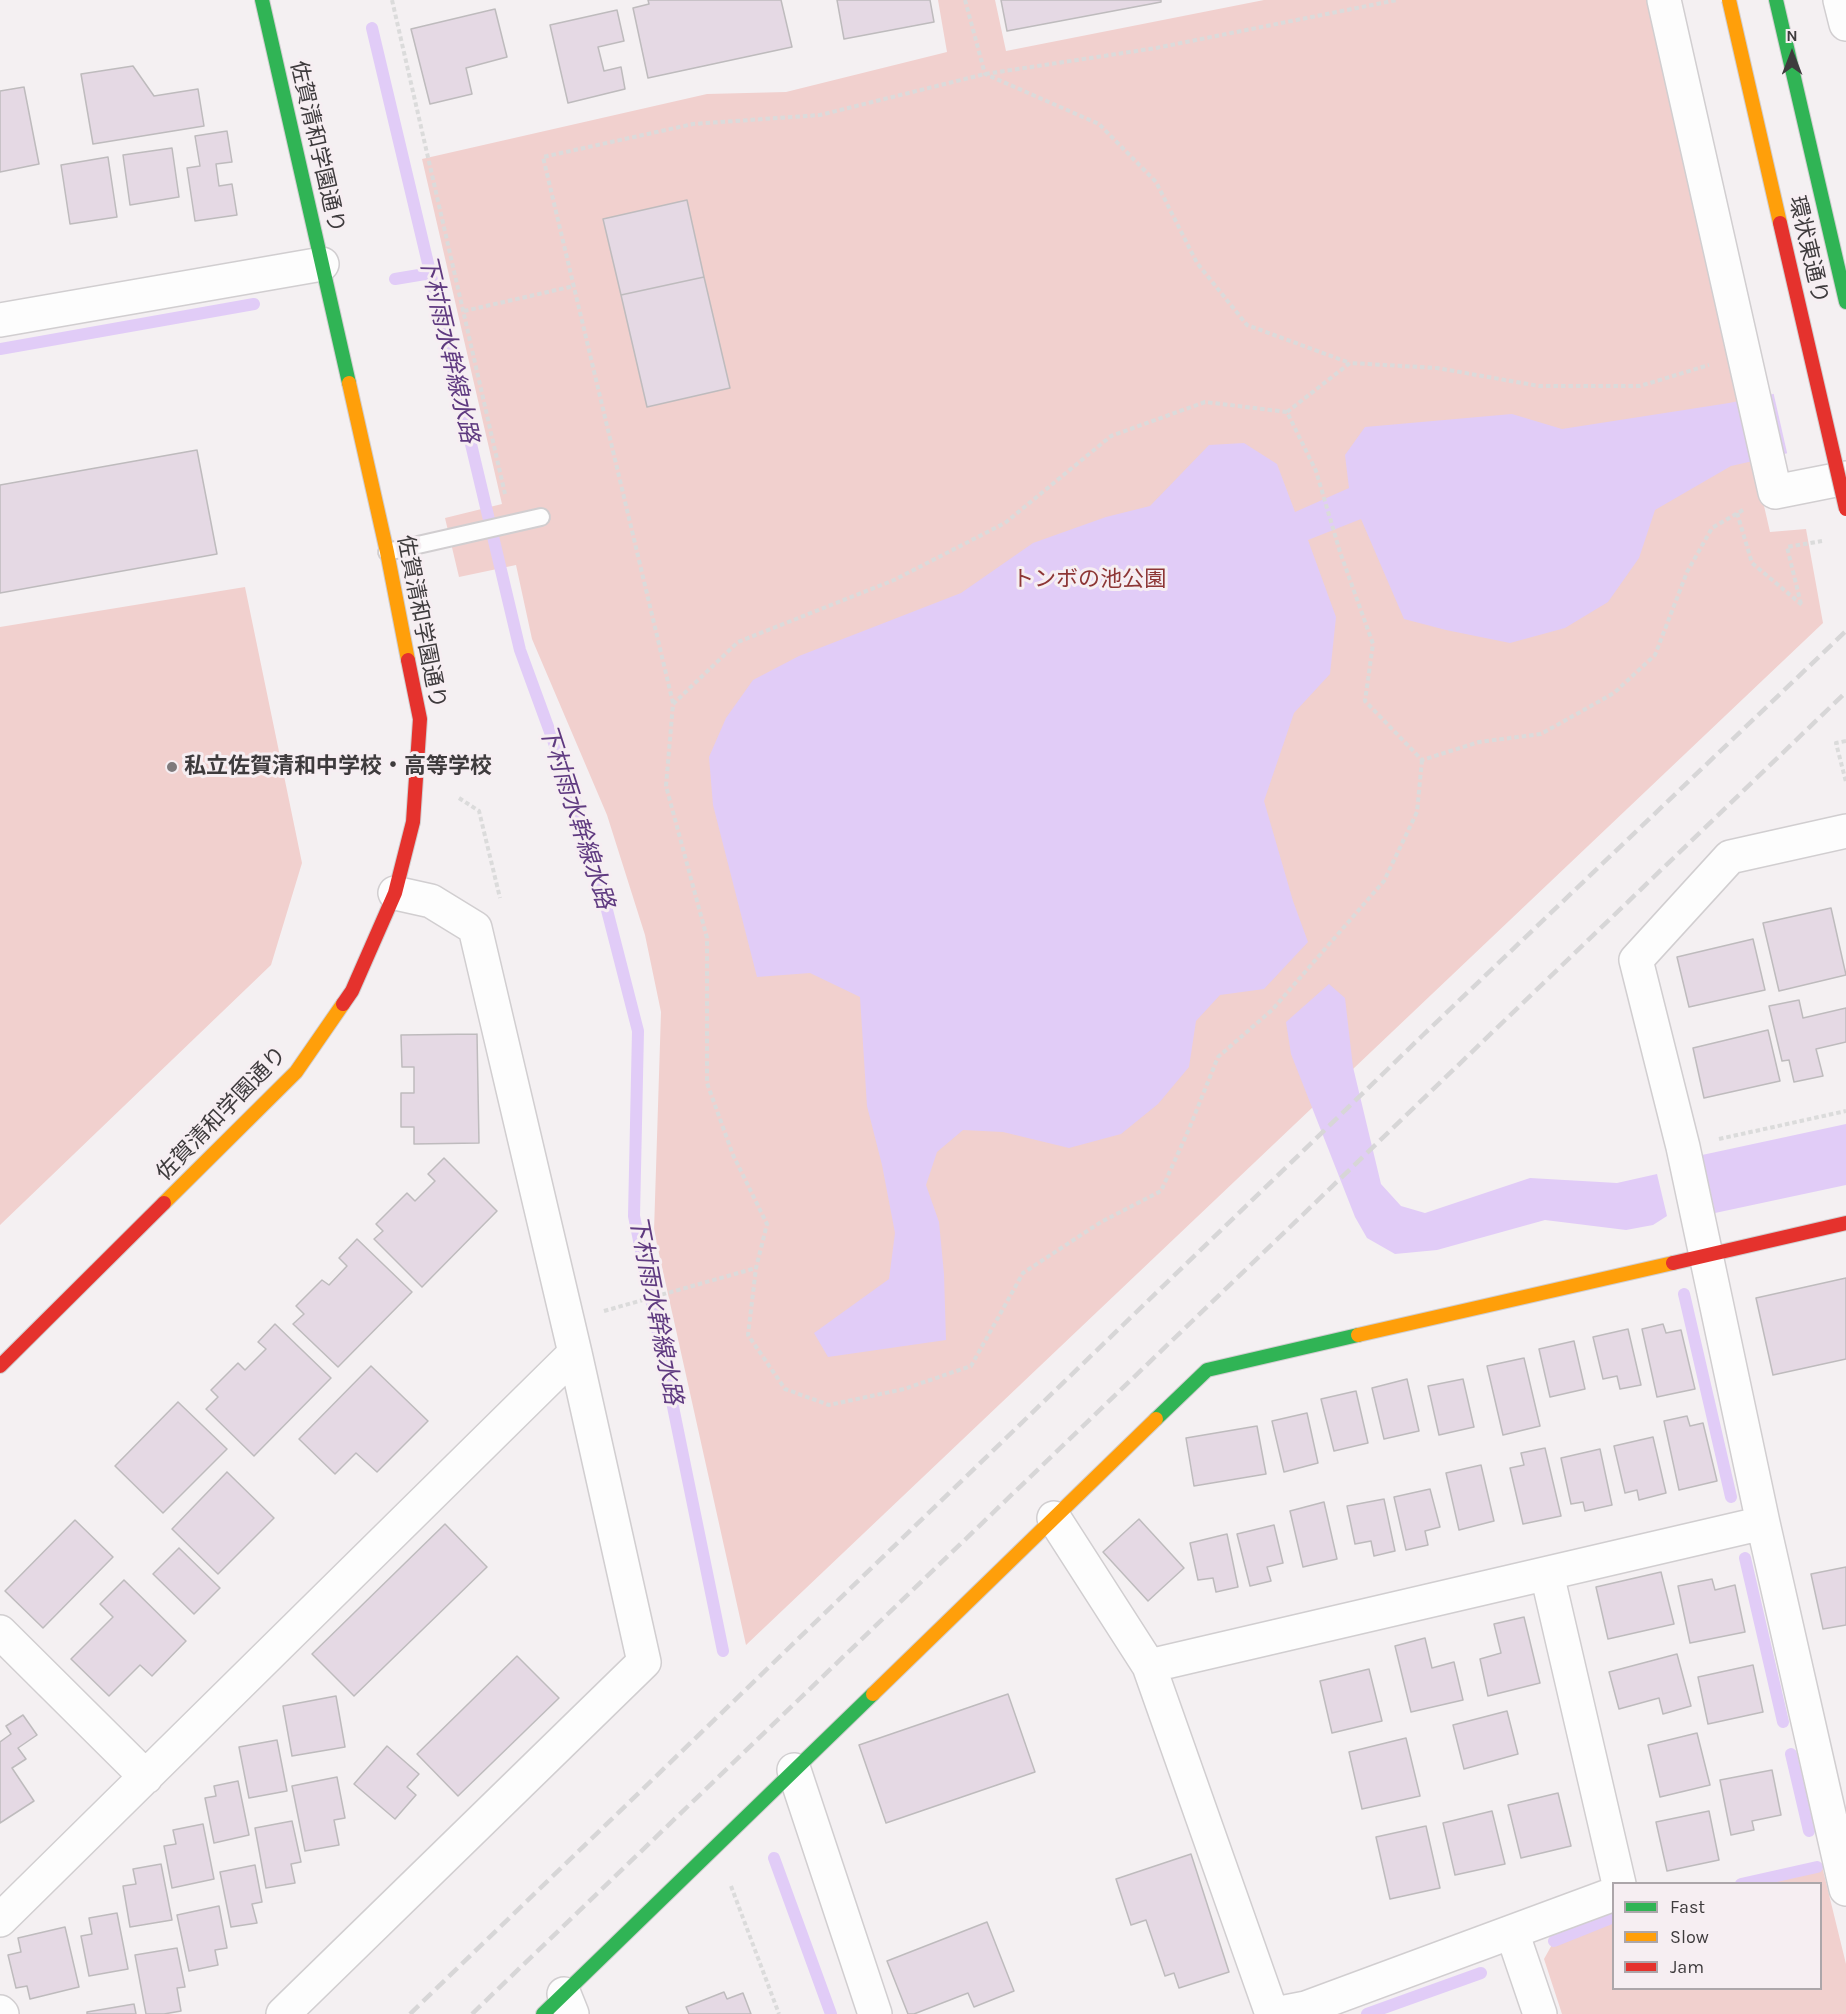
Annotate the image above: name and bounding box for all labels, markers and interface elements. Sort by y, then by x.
north arrow [1762,24,1822,84]
text: N [1786,26,1798,45]
street label: 佐賀清和学園通り [284,58,350,236]
street label: 環状東通り [1783,193,1833,307]
water label: 下村雨水幹線水路 [412,252,484,446]
street label: 佐賀清和学園通り [391,533,451,711]
park label: トンボの池公園 [1012,567,1166,593]
water label: 下村雨水幹線水路 [533,721,619,913]
place label: 私立佐賀清和中学校・高等学校 [184,754,492,780]
marker: 私立佐賀清和中学校・高等学校 [165,760,179,774]
street label: 佐賀清和学園通り [151,1042,293,1186]
water label: 下村雨水幹線水路 [623,1213,687,1407]
legend [1612,1882,1822,1990]
text: Fast [1670,1896,1705,1918]
text: Slow [1670,1926,1709,1948]
text: Jam [1670,1956,1704,1978]

